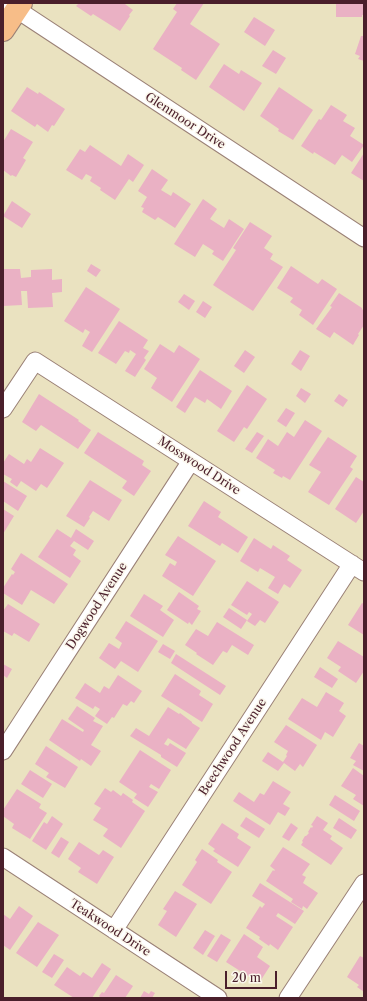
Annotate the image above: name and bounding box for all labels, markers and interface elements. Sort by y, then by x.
street label: Glenmoor Drive [142,90,228,152]
street label: Mosswood Drive [155,434,243,498]
street label: Dogwood Avenue [63,560,131,652]
street label: Beechwood Avenue [196,696,270,798]
street label: Teakwood Drive [67,896,153,960]
scale bar [227,963,279,989]
text: 20 m [232,970,261,985]

